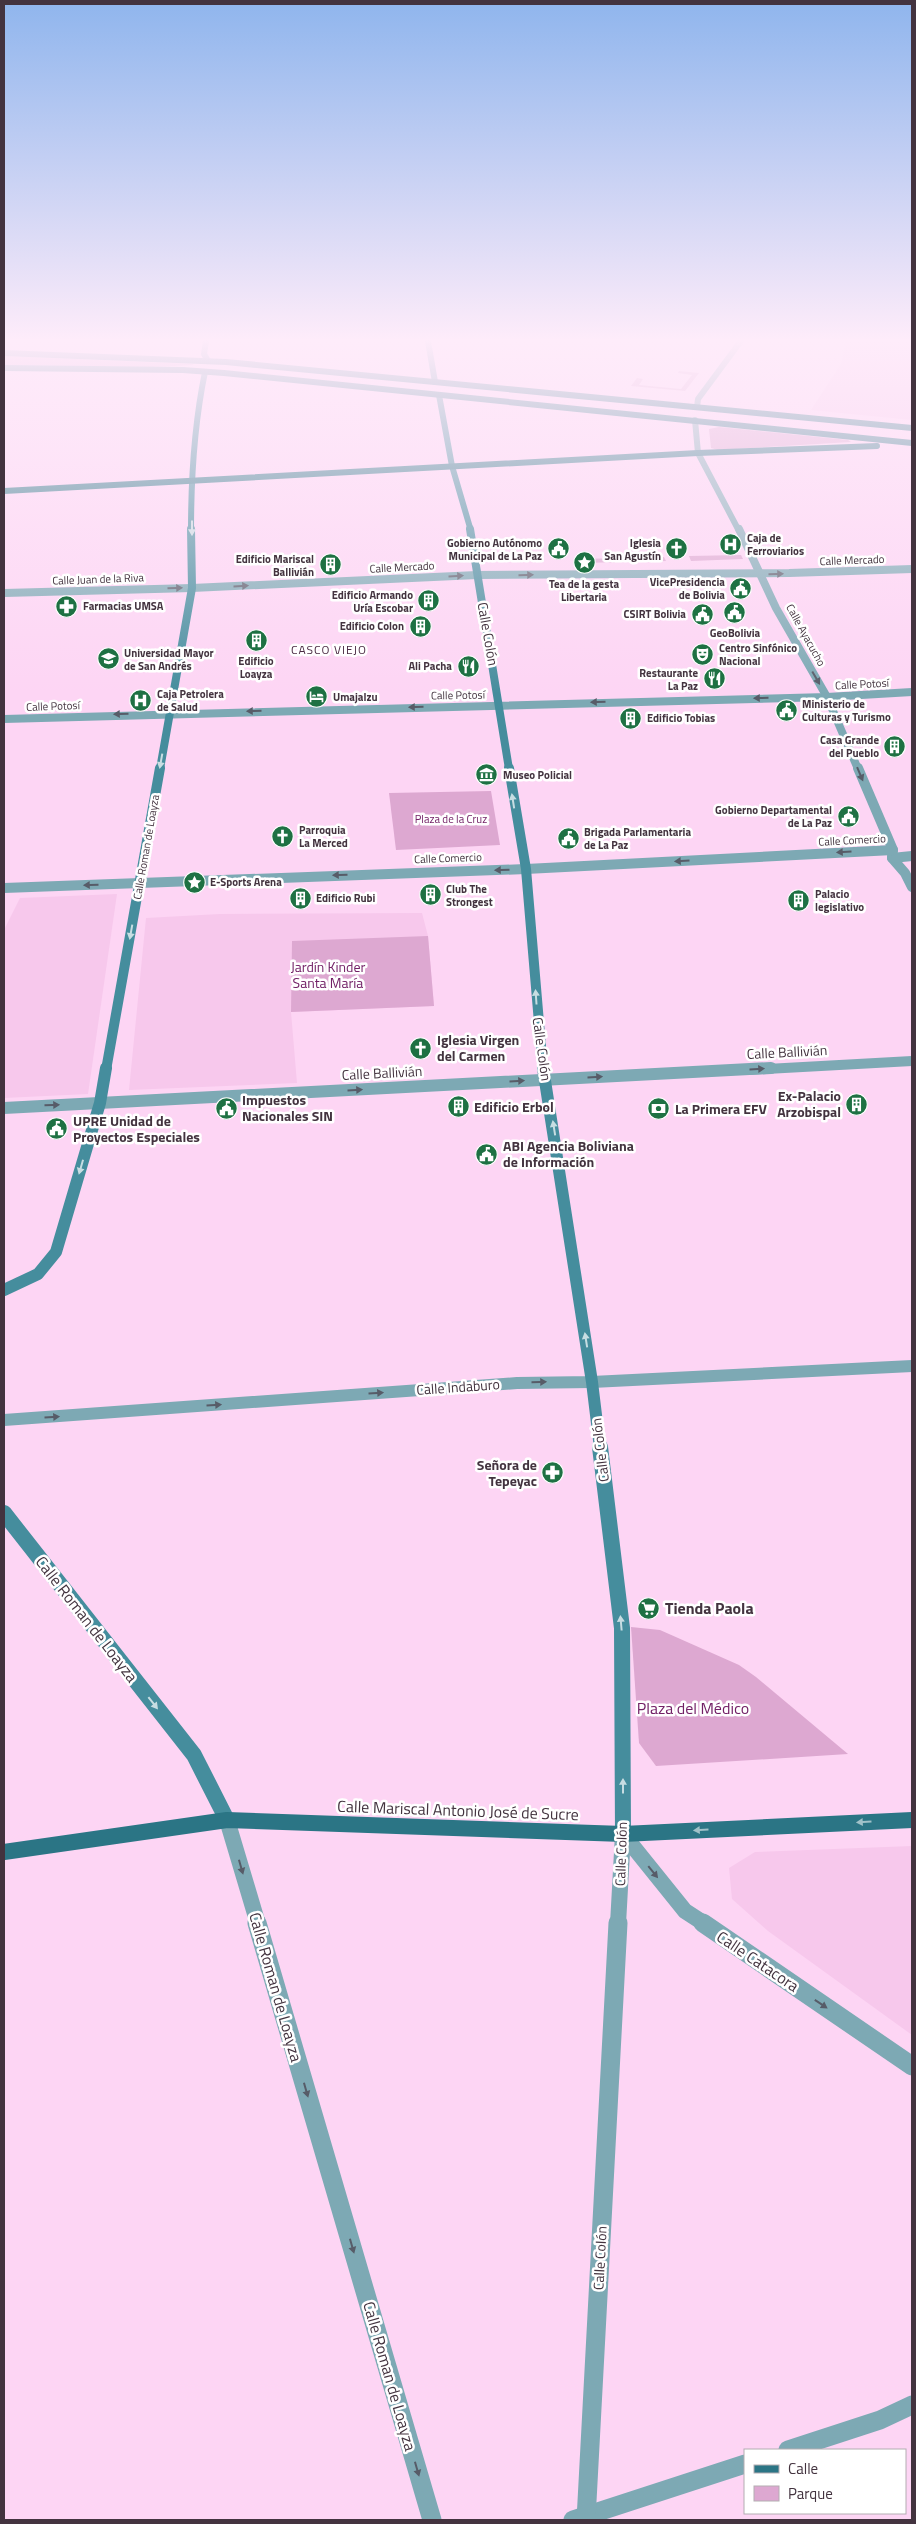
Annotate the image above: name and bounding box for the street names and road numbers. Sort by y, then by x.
street label: Calle Mercado [819,551,885,569]
street label: Calle Mercado [369,557,435,577]
street label: Calle Juan de la Riva [52,569,145,589]
street label: Calle Colón [473,600,504,667]
street label: Calle Ayacucho [782,601,830,669]
street label: Calle Potosí [835,675,891,693]
street label: Calle Potosí [431,687,487,703]
street label: Calle Potosí [26,697,82,715]
street label: Calle Roman de Loayza [129,793,163,901]
street label: Calle Comercio [818,830,886,850]
street label: Calle Comercio [414,849,482,867]
street label: Calle Colón [528,1016,557,1082]
street label: Calle Ballivián [746,1039,828,1064]
street label: Calle Ballivián [341,1060,423,1085]
street label: Calle Indaburo [416,1373,500,1400]
street label: Calle Colón [585,1417,614,1483]
street label: Calle Roman de Loayza [30,1551,144,1687]
street label: Calle Mariscal Antonio José de Sucre [337,1794,579,1826]
street label: Calle Colón [609,1822,632,1886]
street label: Calle Roman de Loayza [243,1909,309,2065]
street label: Calle Catacora [712,1925,804,1997]
street label: Calle Colón [587,2225,612,2291]
street label: Calle Roman de Loayza [357,2298,423,2454]

